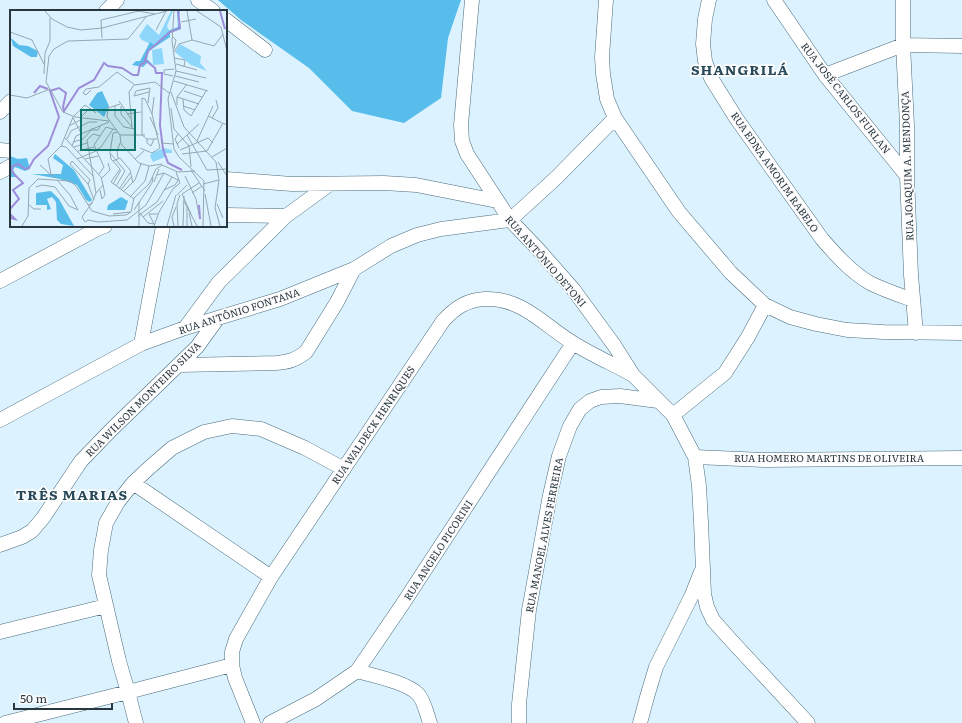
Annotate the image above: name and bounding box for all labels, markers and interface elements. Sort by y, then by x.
inset map [10,10,227,227]
street label: RUA JOSÉ CARLOS FURLAN [798,39,895,157]
district label: SHANGRILÁ [691,59,789,79]
street label: RUA JOAQUIM A. MENDONÇA [896,90,917,241]
street label: RUA EDNA AMORIM RABELO [728,108,823,235]
street label: RUA ANTÔNIO DETONI [502,212,590,310]
street label: RUA ANTÔNIO FONTANA [176,284,302,337]
street label: RUA WILSON MONTEIRO SILVA [82,337,204,460]
street label: RUA WALDECK HENRIQUES [327,363,418,487]
street label: RUA HOMERO MARTINS DE OLIVEIRA [734,450,925,465]
street label: RUA MANOEL ALVES FERREIRA [521,455,566,614]
district label: TRÊS MARIAS [16,484,128,504]
street label: RUA ANGELO PICORINI [399,497,476,603]
scale bar [14,685,112,711]
text: 50 m [20,689,47,707]

